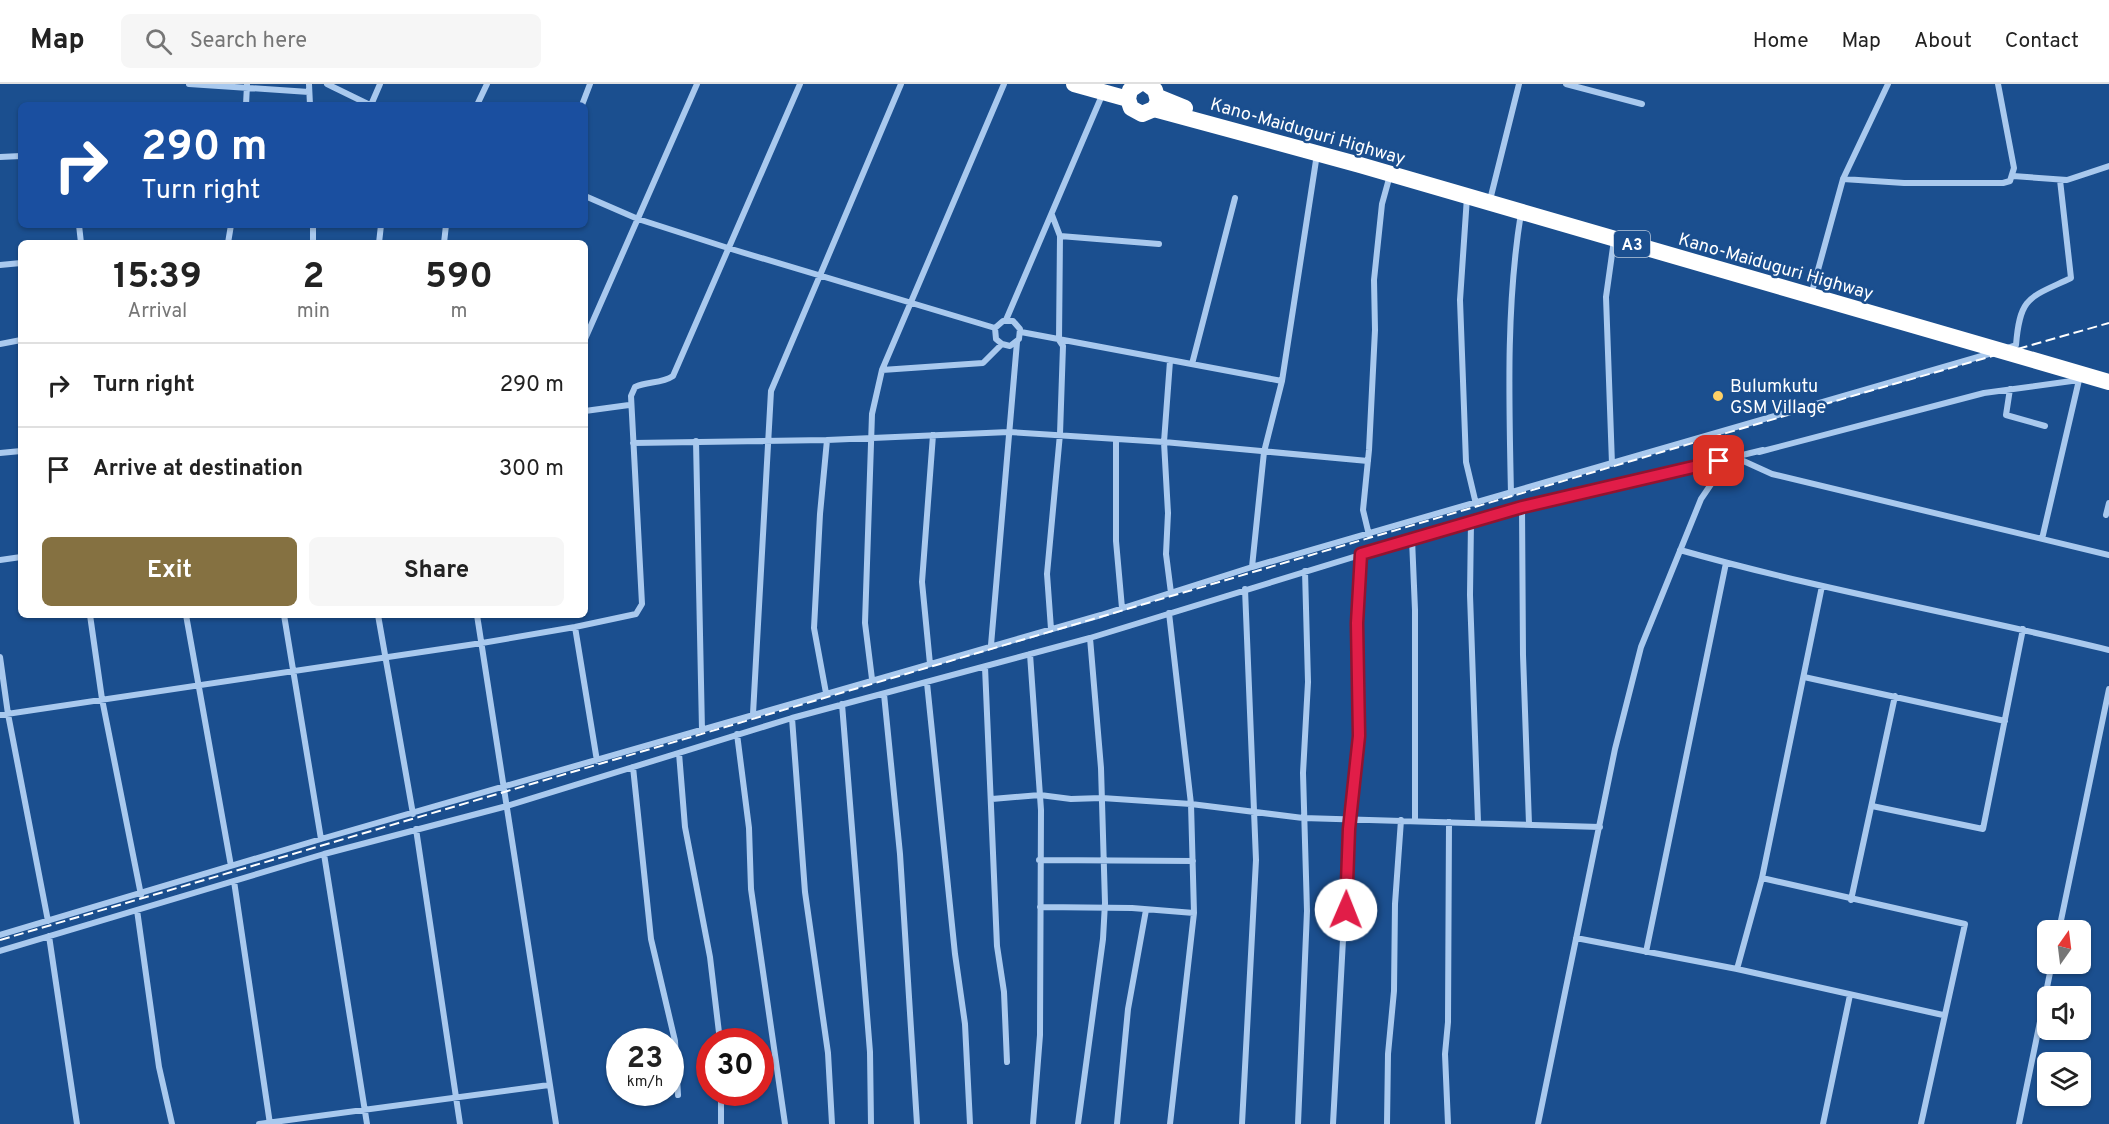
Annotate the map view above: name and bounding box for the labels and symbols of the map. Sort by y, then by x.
street label: Kano-Maiduguri Highway [1207,94,1408,171]
street label: Kano-Maiduguri Highway [1675,229,1876,306]
road number: A3 [1614,231,1650,257]
place label: Bulumkutu GSM Village [1730,376,1826,420]
marker: Bulumkutu GSM Village [1711,389,1725,403]
pin [1693,435,1744,486]
position arrow [1314,878,1378,942]
north arrow [2037,920,2091,974]
speed limit sign: 30 [696,1028,774,1106]

